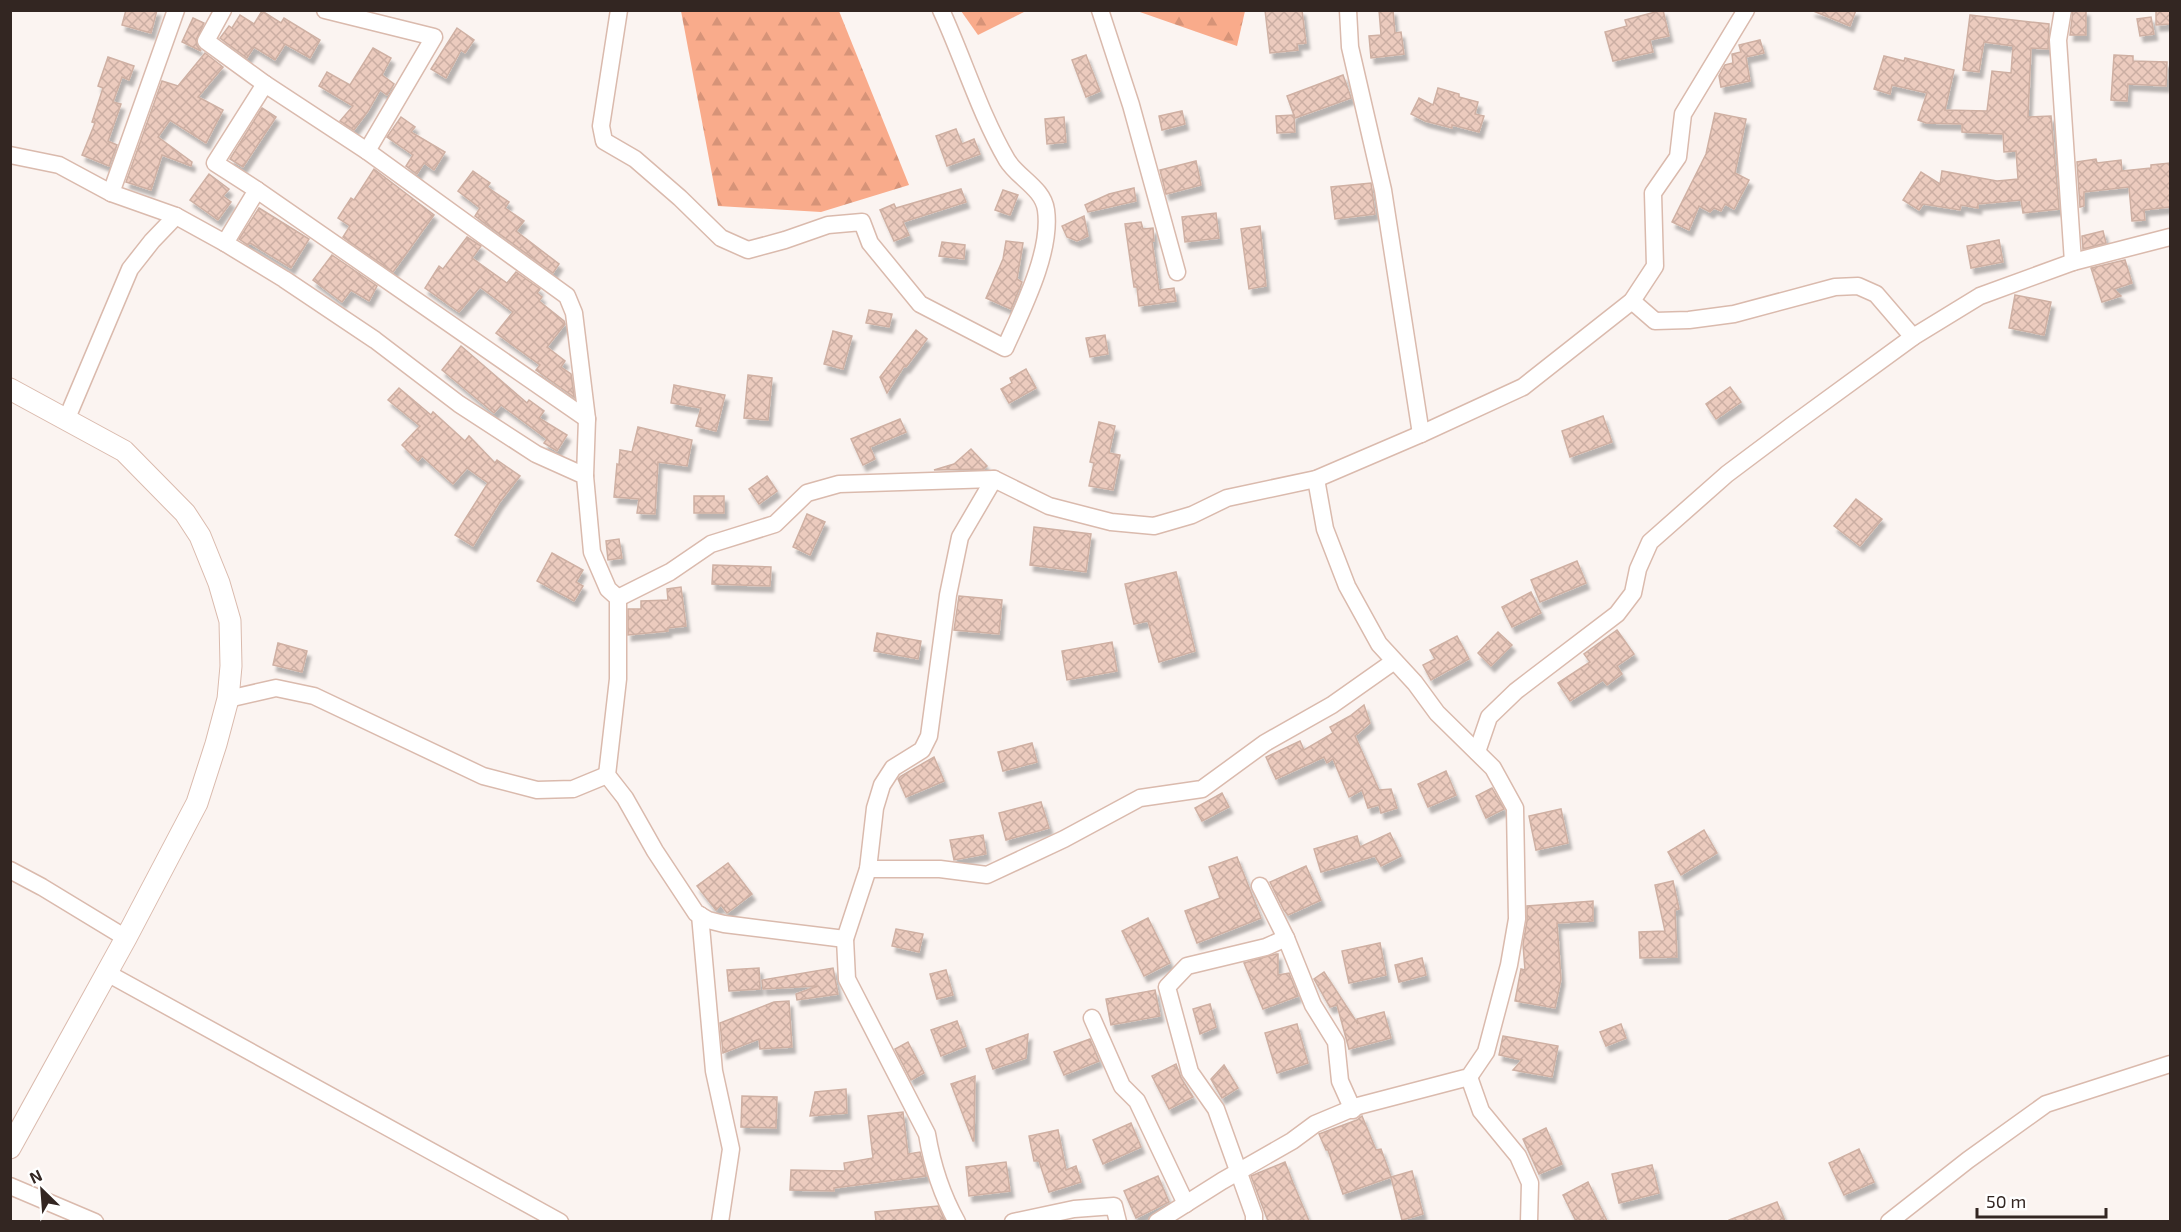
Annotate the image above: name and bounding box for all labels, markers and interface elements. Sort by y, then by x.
north arrow [12,1160,72,1220]
text: N [26,1165,45,1187]
scale bar [1977,1181,2106,1219]
text: 50 m [1986,1190,2026,1212]

